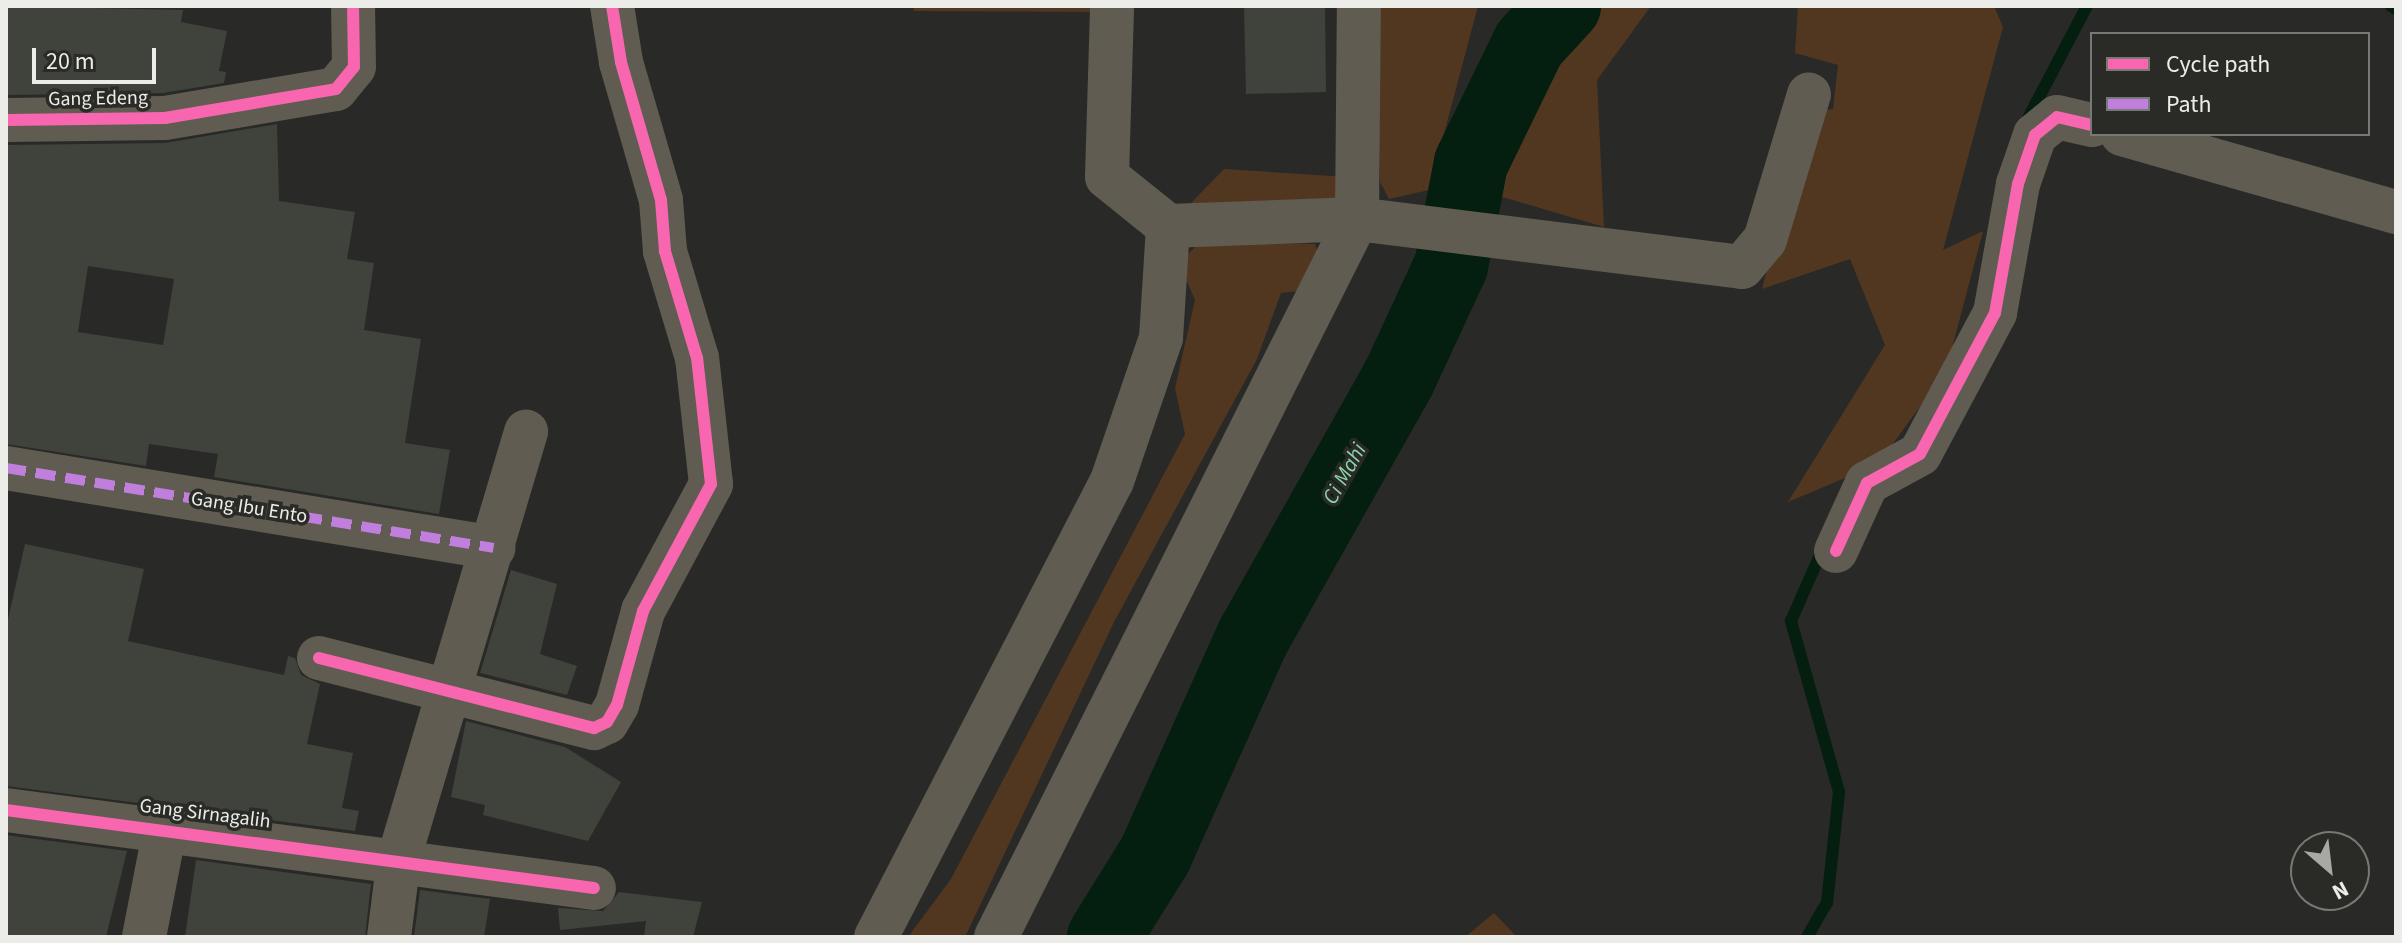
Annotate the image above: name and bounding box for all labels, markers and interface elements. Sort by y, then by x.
scale bar [36,32,160,82]
legend [2090,32,2370,136]
text: 20 m [46,44,95,79]
text: Cycle path [2166,47,2270,82]
street label: Gang Edeng [48,86,148,112]
text: Path [2166,87,2212,122]
water label: Ci Mahi [1318,439,1372,509]
street label: Gang Ibu Ento [189,487,309,529]
street label: Gang Sirnagalih [138,794,272,834]
north arrow [2290,831,2370,911]
text: N [2326,873,2354,908]

